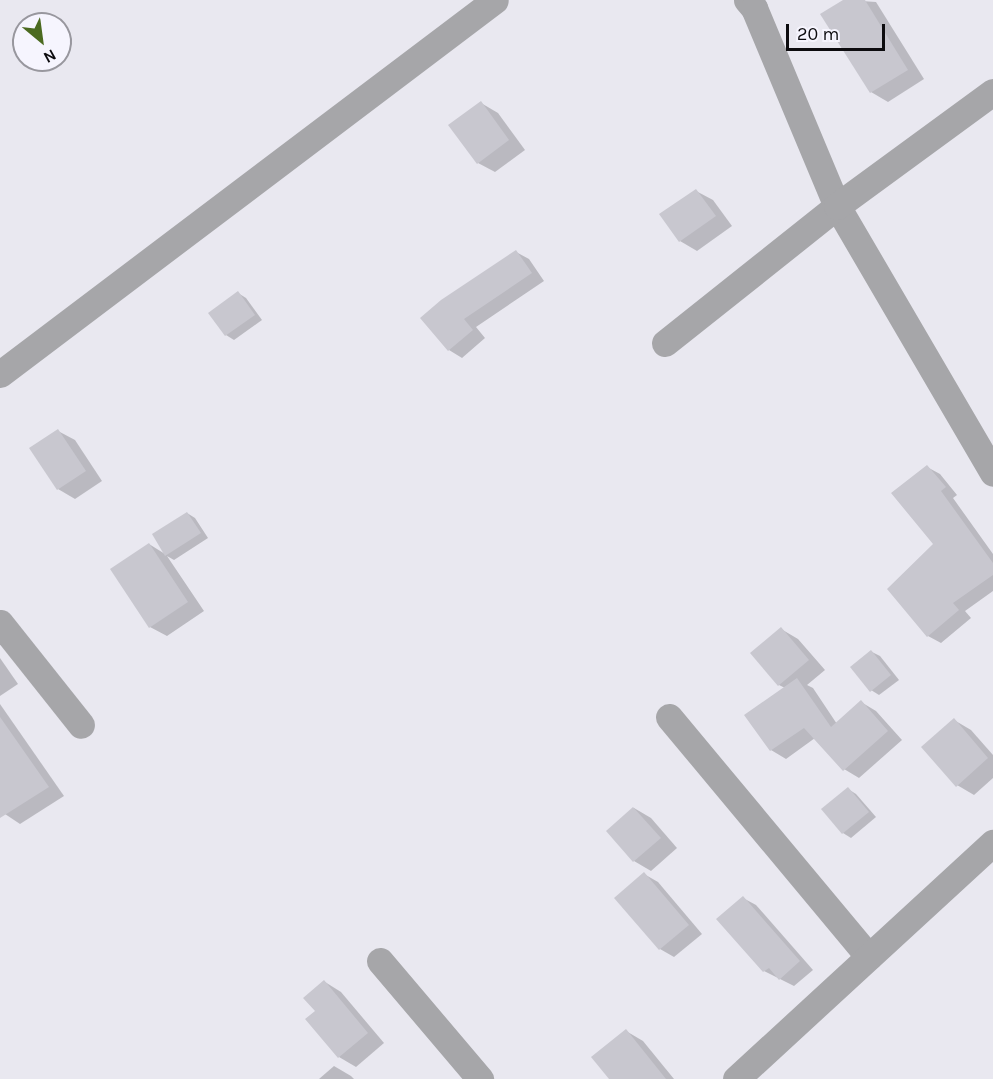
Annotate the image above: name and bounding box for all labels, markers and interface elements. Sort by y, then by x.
north arrow [12,12,72,72]
scale bar [789,12,888,50]
text: 20 m [797,23,839,45]
text: N [40,45,60,68]

